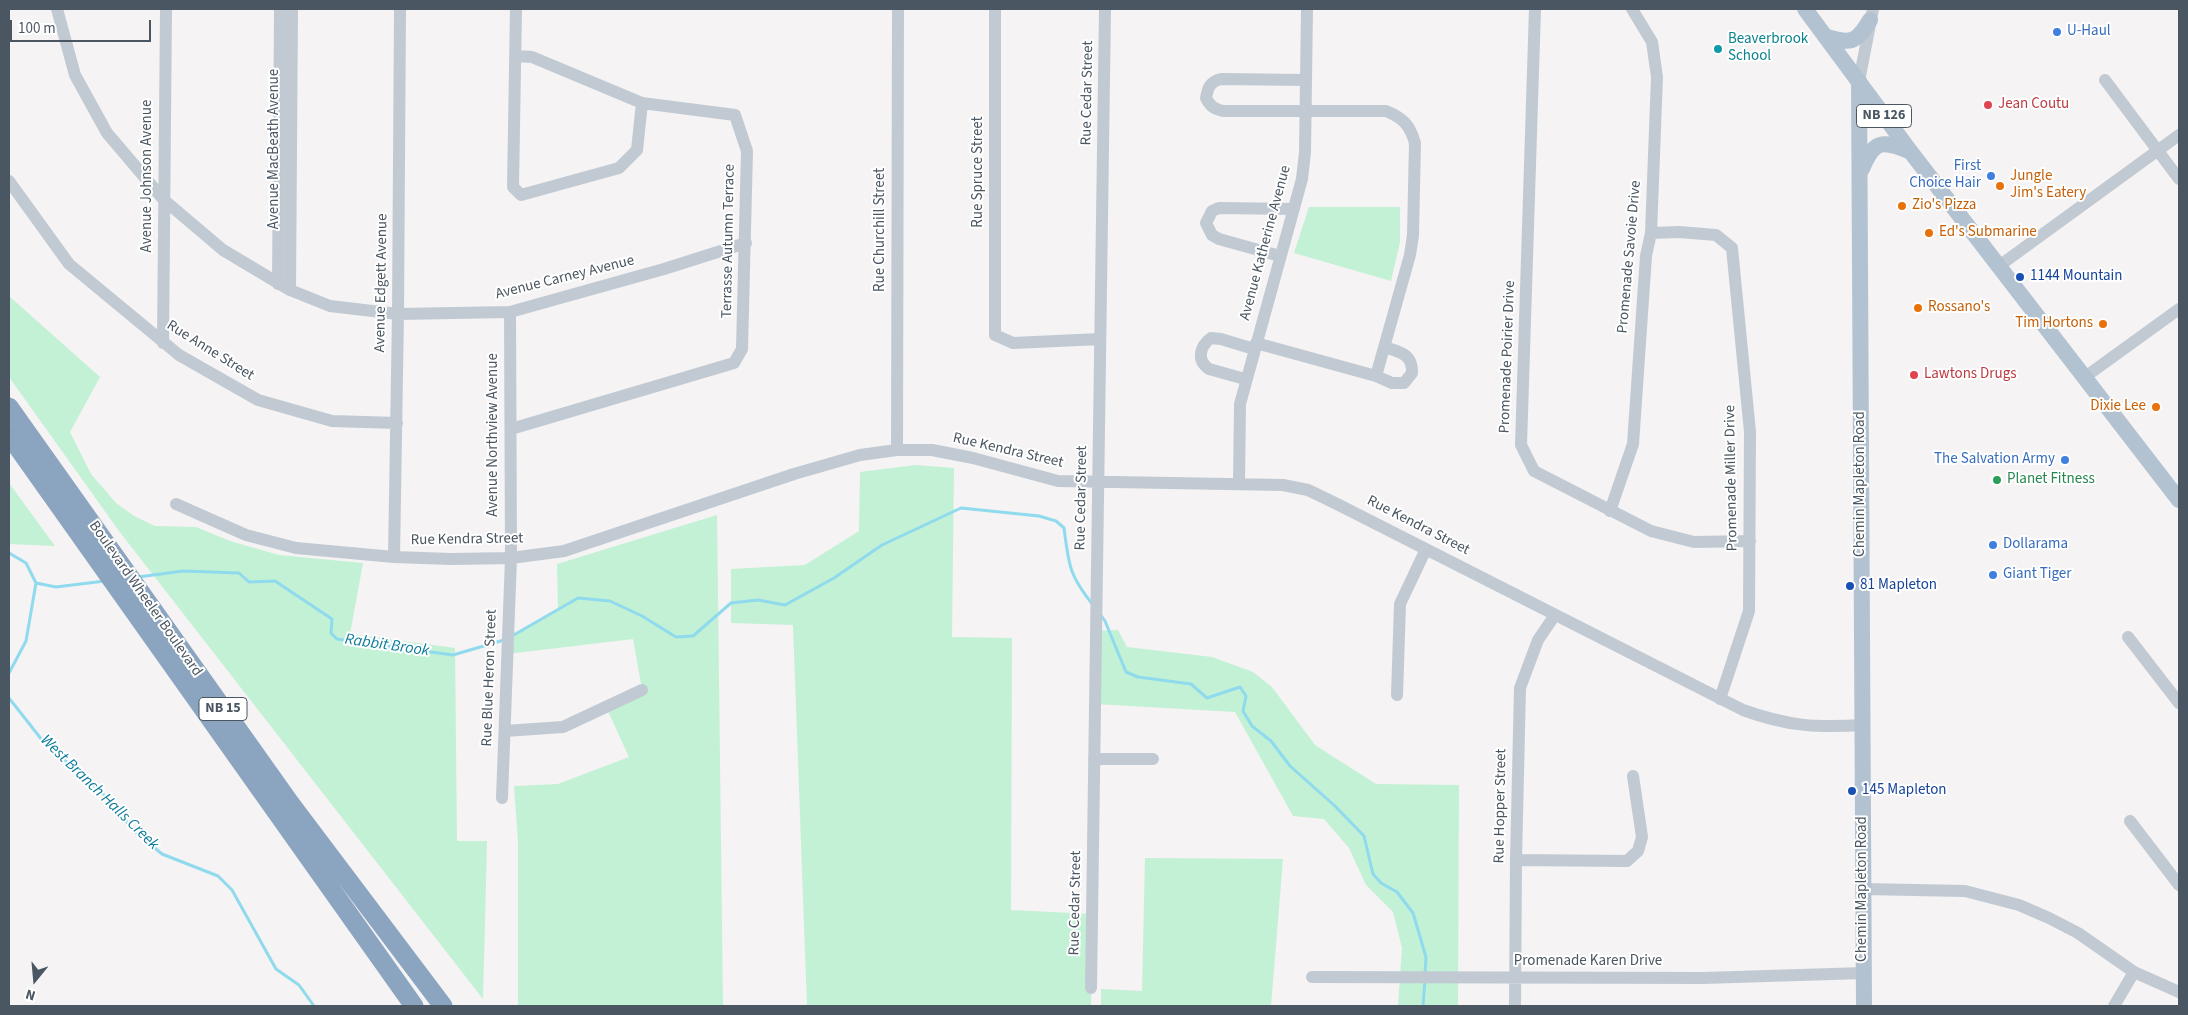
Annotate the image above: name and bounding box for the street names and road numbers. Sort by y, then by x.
street label: Rue Cedar Street [1078,40,1098,146]
street label: Avenue MacBeath Avenue [266,69,284,229]
street label: Avenue Johnson Avenue [139,100,157,252]
road number: NB 126 [1856,104,1912,128]
street label: Rue Spruce Street [970,116,988,228]
street label: Terrasse Autumn Terrace [719,164,739,318]
street label: Avenue Katherine Avenue [1237,164,1295,322]
street label: Rue Churchill Street [872,168,890,292]
street label: Promenade Savoie Drive [1614,180,1646,334]
street label: Avenue Edgett Avenue [372,213,392,353]
street label: Avenue Carney Avenue [494,252,636,304]
street label: Promenade Poirier Drive [1496,280,1520,434]
street label: Rue Anne Street [163,317,257,385]
street label: Avenue Northview Avenue [485,353,503,517]
street label: Promenade Miller Drive [1722,405,1742,551]
street label: Chemin Mapleton Road [1852,411,1870,557]
street label: Rue Kendra Street [951,430,1065,472]
street label: Rue Cedar Street [1072,445,1092,551]
street label: Rue Kendra Street [1364,492,1472,560]
street label: Boulevard Wheeler Boulevard [84,518,206,680]
street label: Rue Kendra Street [411,530,523,550]
street label: Rue Blue Heron Street [479,609,501,747]
road number: NB 15 [199,698,247,721]
street label: Rue Hopper Street [1491,748,1511,864]
street label: Chemin Mapleton Road [1854,816,1872,962]
street label: Rue Cedar Street [1066,850,1086,956]
street label: Promenade Karen Drive [1514,953,1662,971]

